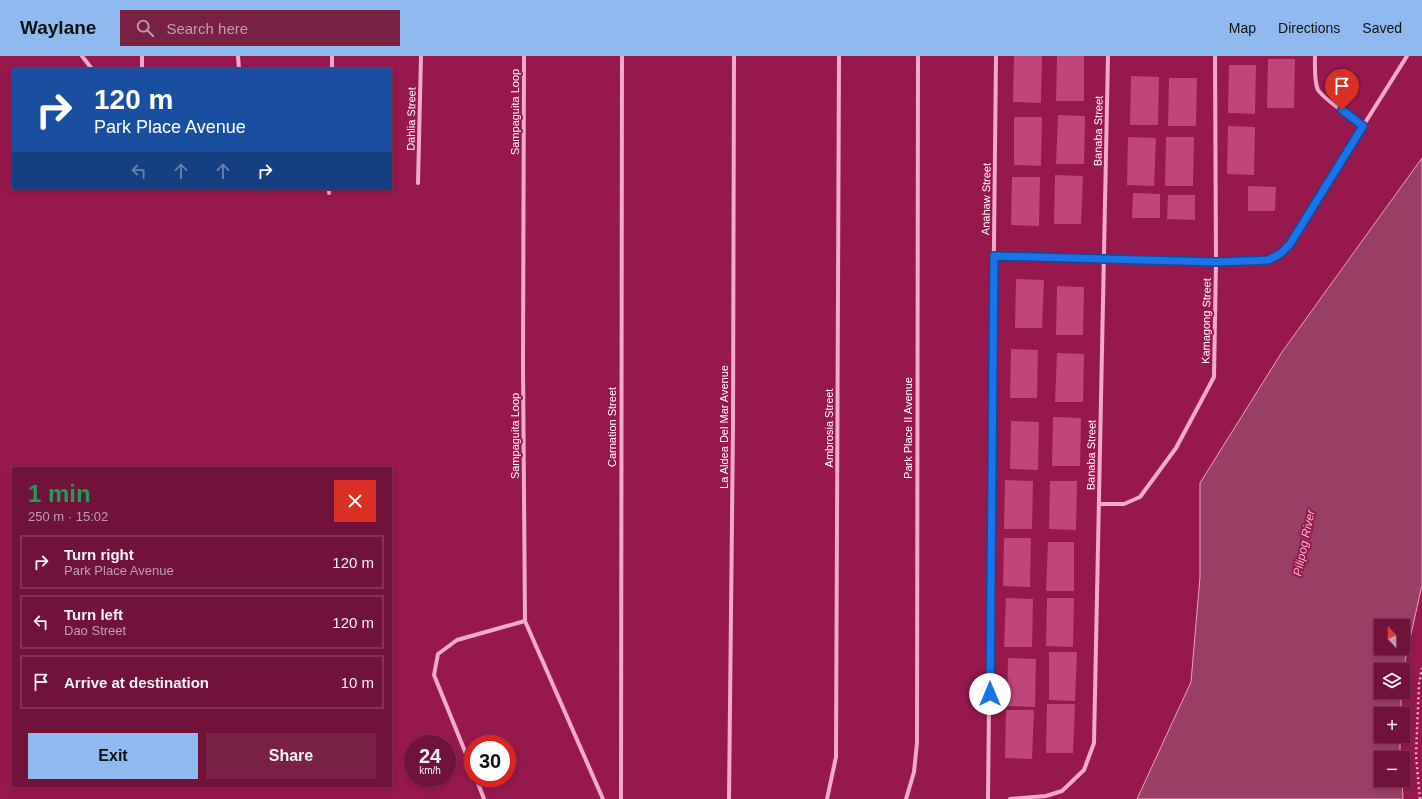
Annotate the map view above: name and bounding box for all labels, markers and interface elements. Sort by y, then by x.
search box [120,10,400,46]
text: Waylane [20,17,96,38]
icon: search [134,17,156,39]
text: Search here [166,20,248,37]
text: Map [1229,20,1256,36]
text: Directions [1278,20,1340,36]
text: Saved [1362,20,1402,36]
street label: Sampaguita Loop [509,69,521,155]
pin [1325,69,1359,110]
icon: arrive [1331,75,1353,97]
icon: right [28,84,80,136]
text: 120 m [94,84,173,115]
street label: Dahlia Street [404,87,418,151]
street label: Banaba Street [1091,96,1105,166]
text: Park Place Avenue [94,117,246,137]
icon: left [128,160,150,182]
icon: ahead [170,160,192,182]
icon: ahead [212,160,234,182]
icon: right [254,160,276,182]
street label: Anahaw Street [979,163,993,235]
street label: Kamagong Street [1199,278,1213,364]
street label: La Aldea Del Mar Avenue [718,365,730,489]
street label: Park Place II Avenue [902,377,914,479]
street label: Carnation Street [606,387,618,467]
street label: Ambrosia Street [823,389,835,467]
street label: Sampaguita Loop [509,393,521,479]
street label: Banaba Street [1084,420,1098,490]
text: 1 min [28,480,91,507]
button: close [334,480,376,522]
water label: Pilipog River [1290,508,1318,577]
text: 250 m · 15:02 [28,509,108,524]
text: Turn right [64,546,134,563]
icon: right [30,551,52,573]
text: 120 m [332,554,374,571]
text: Park Place Avenue [64,563,174,578]
text: Turn left [64,606,123,623]
icon: left [30,611,52,633]
text: 120 m [332,614,374,631]
north arrow [1374,619,1410,655]
map controls [1374,619,1410,787]
text: Dao Street [64,623,126,638]
button: layers [1374,663,1410,699]
icon: arrive [30,671,52,693]
position arrow [969,673,1011,715]
text: Arrive at destination [64,674,209,691]
text: 10 m [341,674,374,691]
button: + [1374,707,1410,743]
button: Exit [28,733,198,779]
button: Share [206,733,376,779]
speed limit sign: 30 [464,735,516,787]
text: 24 [419,745,441,767]
button: − [1374,751,1410,787]
text: km/h [419,765,441,776]

